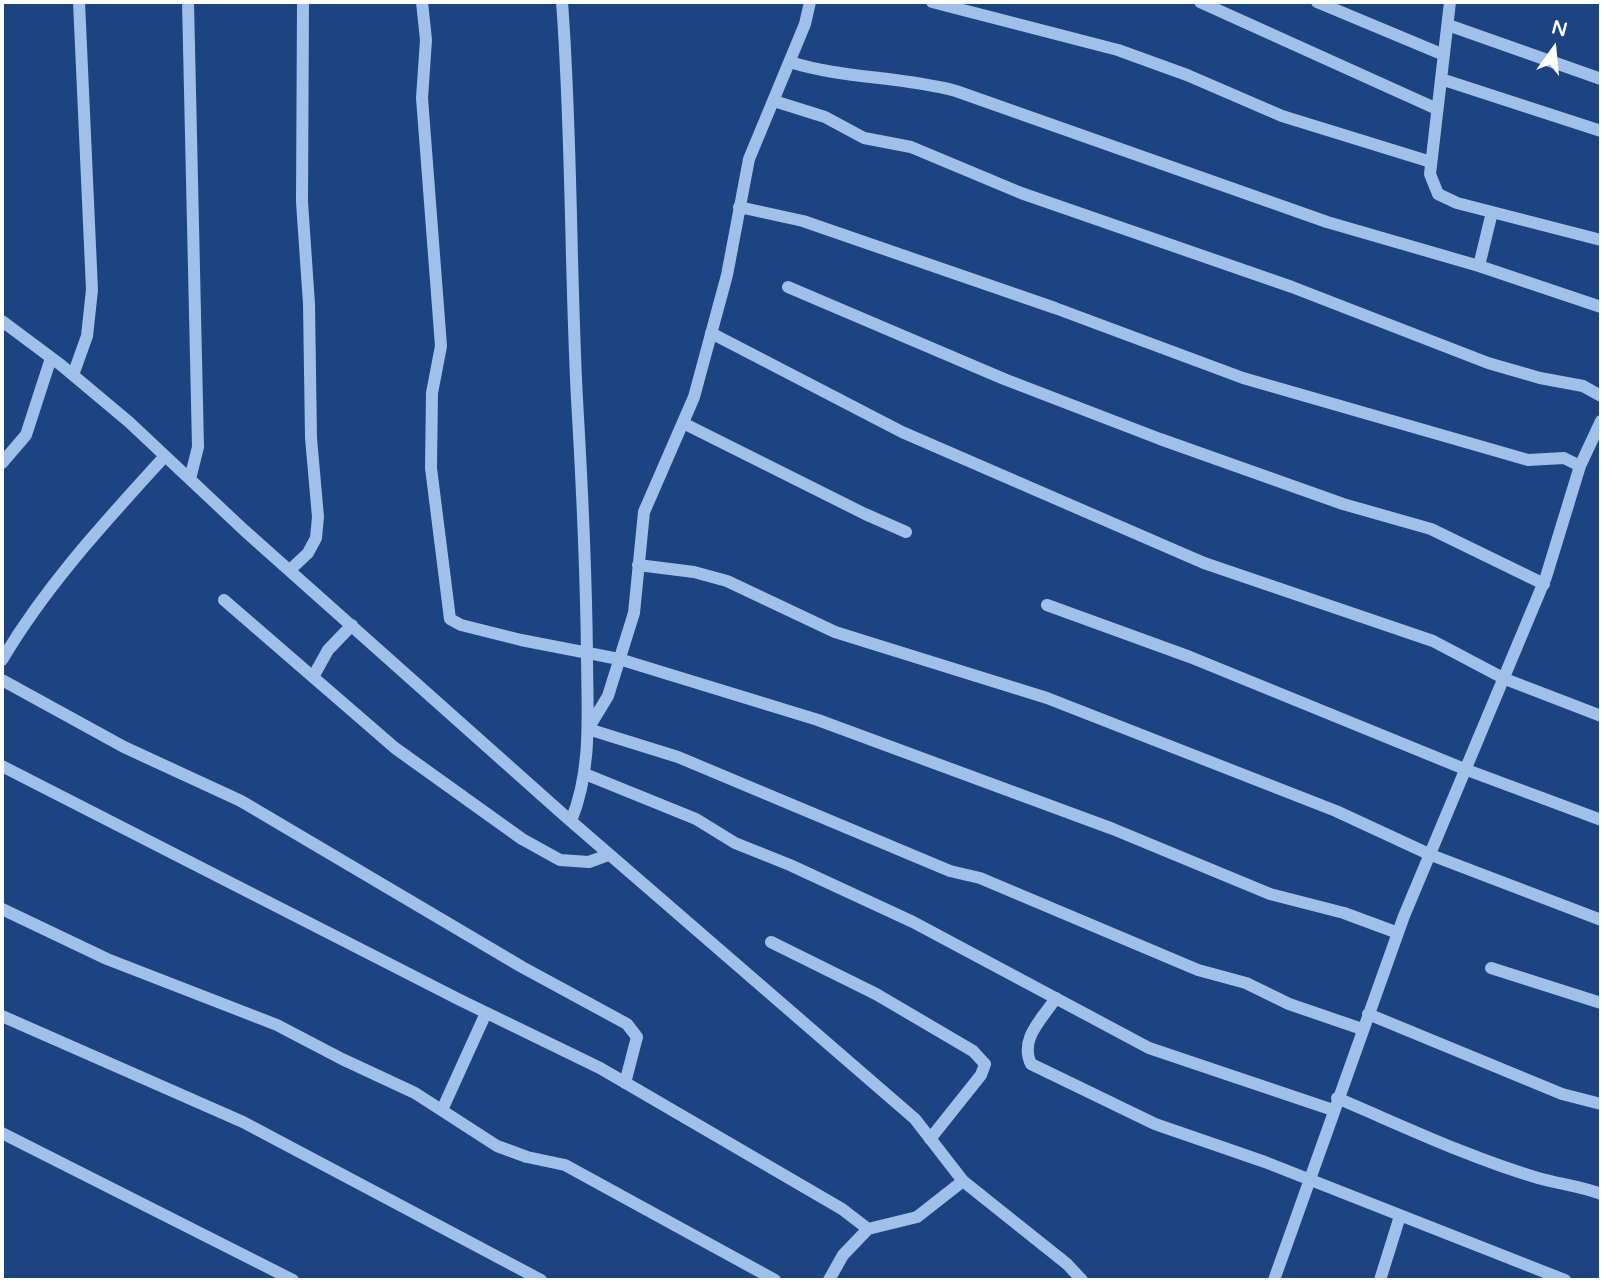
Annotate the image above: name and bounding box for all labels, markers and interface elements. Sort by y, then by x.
north arrow [1519,14,1589,84]
text: N [1549,16,1570,41]

